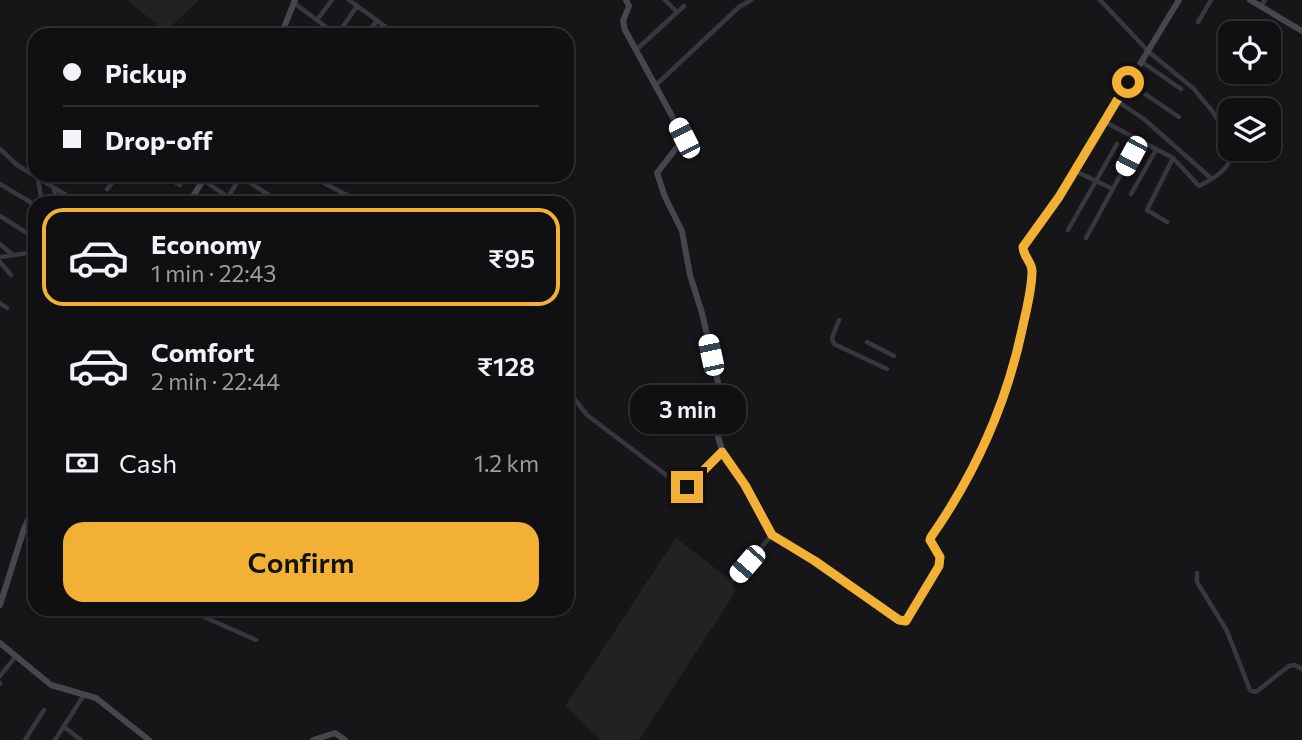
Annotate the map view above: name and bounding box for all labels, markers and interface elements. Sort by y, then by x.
map controls [1218,21,1281,161]
button: locate [1218,21,1281,84]
text: Pickup [105,57,187,88]
route start [1112,66,1144,98]
button: layers [1218,98,1281,161]
car [666,115,703,161]
text: Drop-off [105,124,212,155]
car [1112,133,1151,179]
icon: car [67,226,130,289]
text: Economy [151,228,262,259]
text: ₹95 [488,242,535,273]
text: 1 min · 22:43 [151,259,277,287]
car [697,332,726,378]
icon: car [67,334,130,397]
text: Comfort [151,336,254,367]
text: ₹128 [477,350,535,381]
text: 2 min · 22:44 [151,367,280,395]
callout: 3 min [629,386,745,434]
text: 3 min [659,395,717,423]
icon: cash [63,444,101,482]
text: Cash [119,447,177,478]
text: 1.2 km [474,449,539,477]
route end [671,471,703,503]
button: Confirm [63,522,539,602]
car [726,541,769,587]

